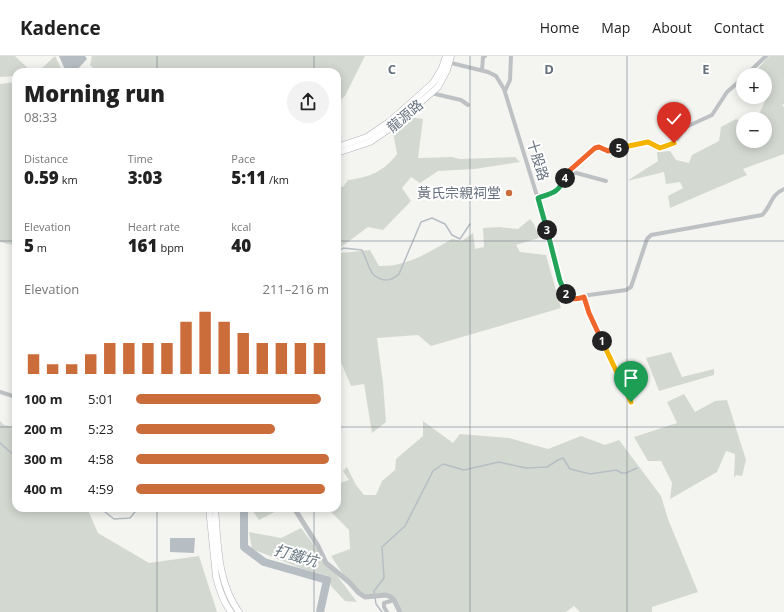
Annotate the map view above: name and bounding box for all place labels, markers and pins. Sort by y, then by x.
pin [657,102,691,143]
pin: 5 [609,138,629,158]
pin: 4 [555,168,575,188]
place label: 黃氏宗親祠堂 [417,183,501,202]
marker: 黃氏宗親祠堂 [504,188,514,198]
pin: 3 [537,220,557,240]
pin: 2 [556,284,576,304]
pin: 1 [592,331,612,351]
pin [614,361,648,402]

